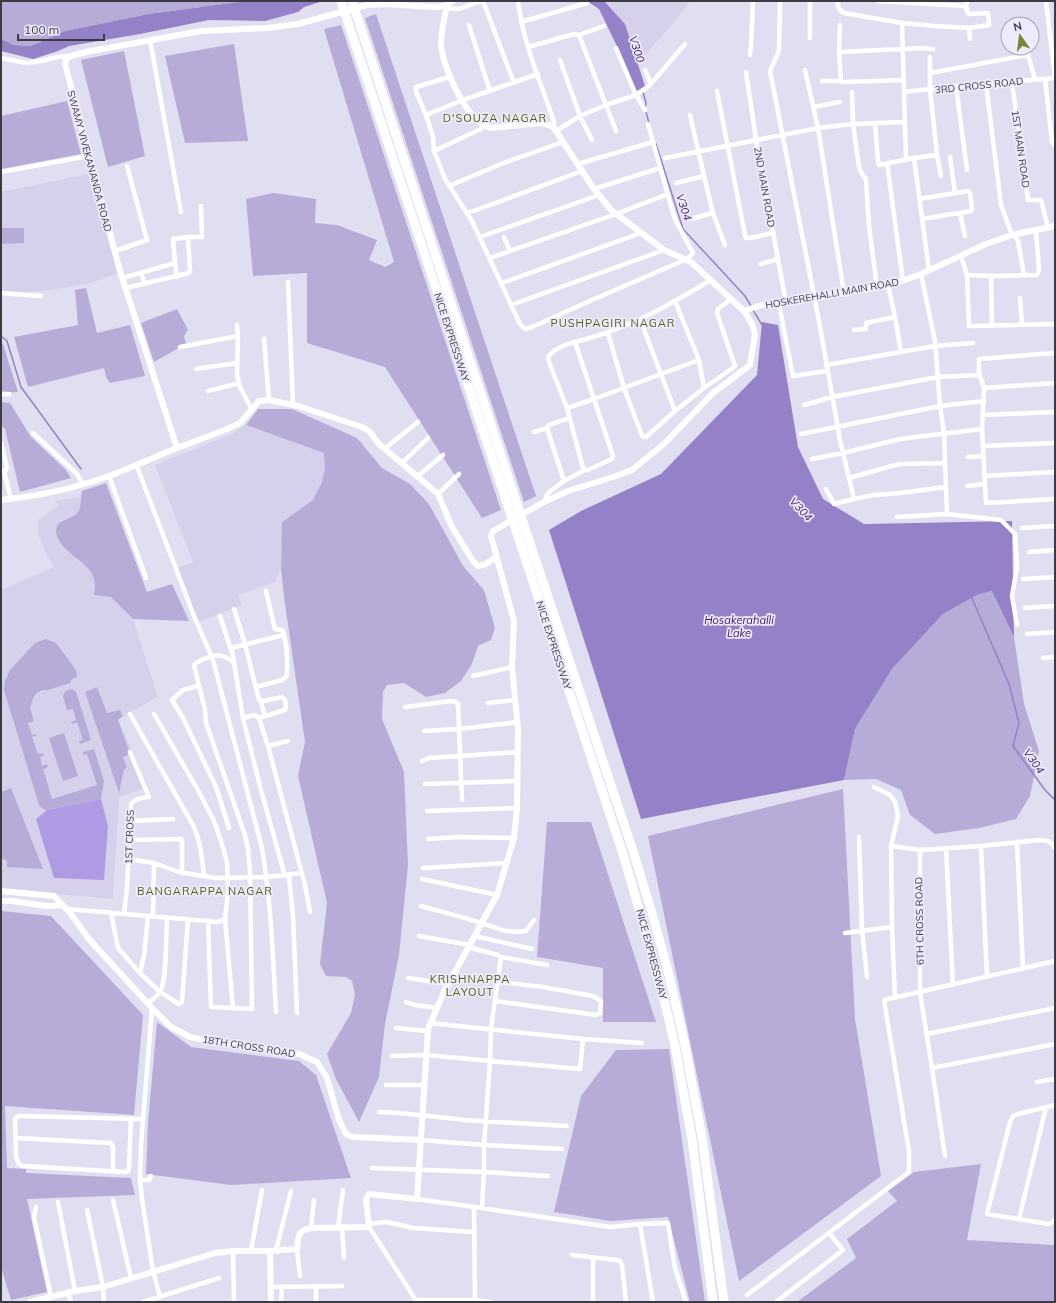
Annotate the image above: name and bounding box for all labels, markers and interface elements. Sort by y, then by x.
scale bar [18,16,104,42]
north arrow [1000,16,1040,56]
text: N [1012,18,1023,34]
text: 100 m [24,22,59,37]
water label: V300 [626,34,648,65]
street label: 3RD CROSS ROAD [934,74,1024,97]
street label: SWAMY VIVEKANANDA ROAD [64,89,115,233]
street label: 1ST MAIN ROAD [1009,109,1032,189]
district label: D'SOUZA NAGAR [443,111,547,125]
street label: 2ND MAIN ROAD [751,146,778,228]
water label: V304 [673,192,695,223]
street label: HOSKEREHALLI MAIN ROAD [764,275,900,312]
street label: NICE EXPRESSWAY [431,291,472,384]
district label: PUSHPAGIRI NAGAR [551,316,675,330]
water label: V304 [787,494,816,524]
street label: NICE EXPRESSWAY [533,599,574,692]
water label: Hosakerahalli Lake [704,613,774,640]
water label: V304 [1020,746,1048,777]
street label: 1ST CROSS [122,809,137,865]
street label: 6TH CROSS ROAD [912,877,927,965]
district label: BANGARAPPA NAGAR [137,884,273,898]
street label: NICE EXPRESSWAY [633,908,670,1001]
district label: KRISHNAPPA LAYOUT [430,972,510,999]
street label: 18TH CROSS ROAD [201,1033,296,1060]

